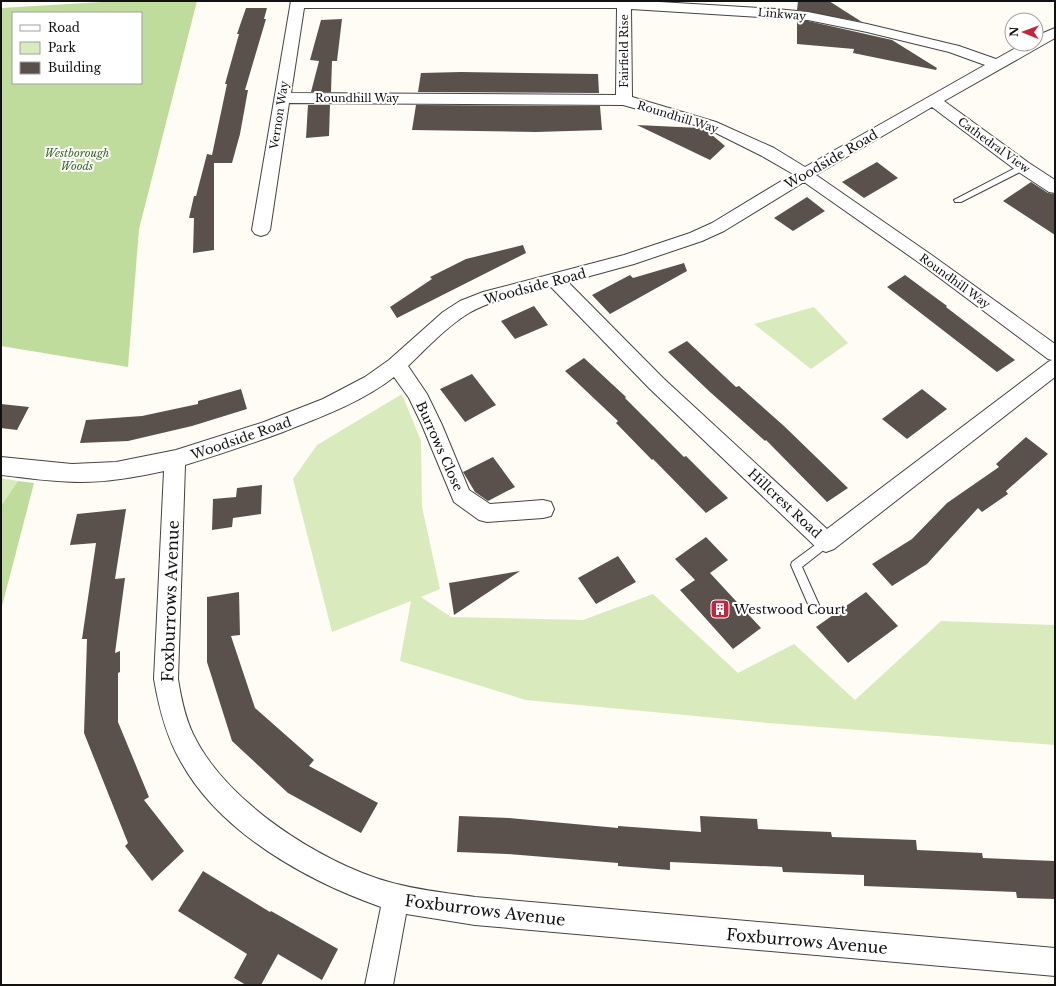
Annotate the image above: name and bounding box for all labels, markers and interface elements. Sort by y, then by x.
street label: Linkway [757,5,807,23]
legend [12,12,142,84]
north arrow [1004,12,1044,52]
street label: Fairfield Rise [617,14,631,88]
text: Road [48,20,80,35]
text: N [1007,26,1021,37]
text: Park [48,40,76,55]
text: Building [48,60,102,75]
street label: Vernon Way [267,80,291,151]
street label: Roundhill Way [315,91,399,105]
street label: Roundhill Way [636,98,720,136]
street label: Cathedral View [955,114,1033,176]
street label: Woodside Road [781,126,881,194]
park label: Westborough Woods [45,146,109,173]
street label: Roundhill Way [917,251,993,311]
street label: Woodside Road [481,265,588,309]
street label: Burrows Close [412,399,467,494]
street label: Woodside Road [188,413,294,464]
street label: Hillcrest Road [744,465,825,542]
street label: Foxburrows Avenue [157,520,183,682]
building icon: Westwood Court [709,598,731,620]
place label: Westwood Court [733,601,846,618]
street label: Foxburrows Avenue [403,890,567,930]
street label: Foxburrows Avenue [725,924,889,958]

